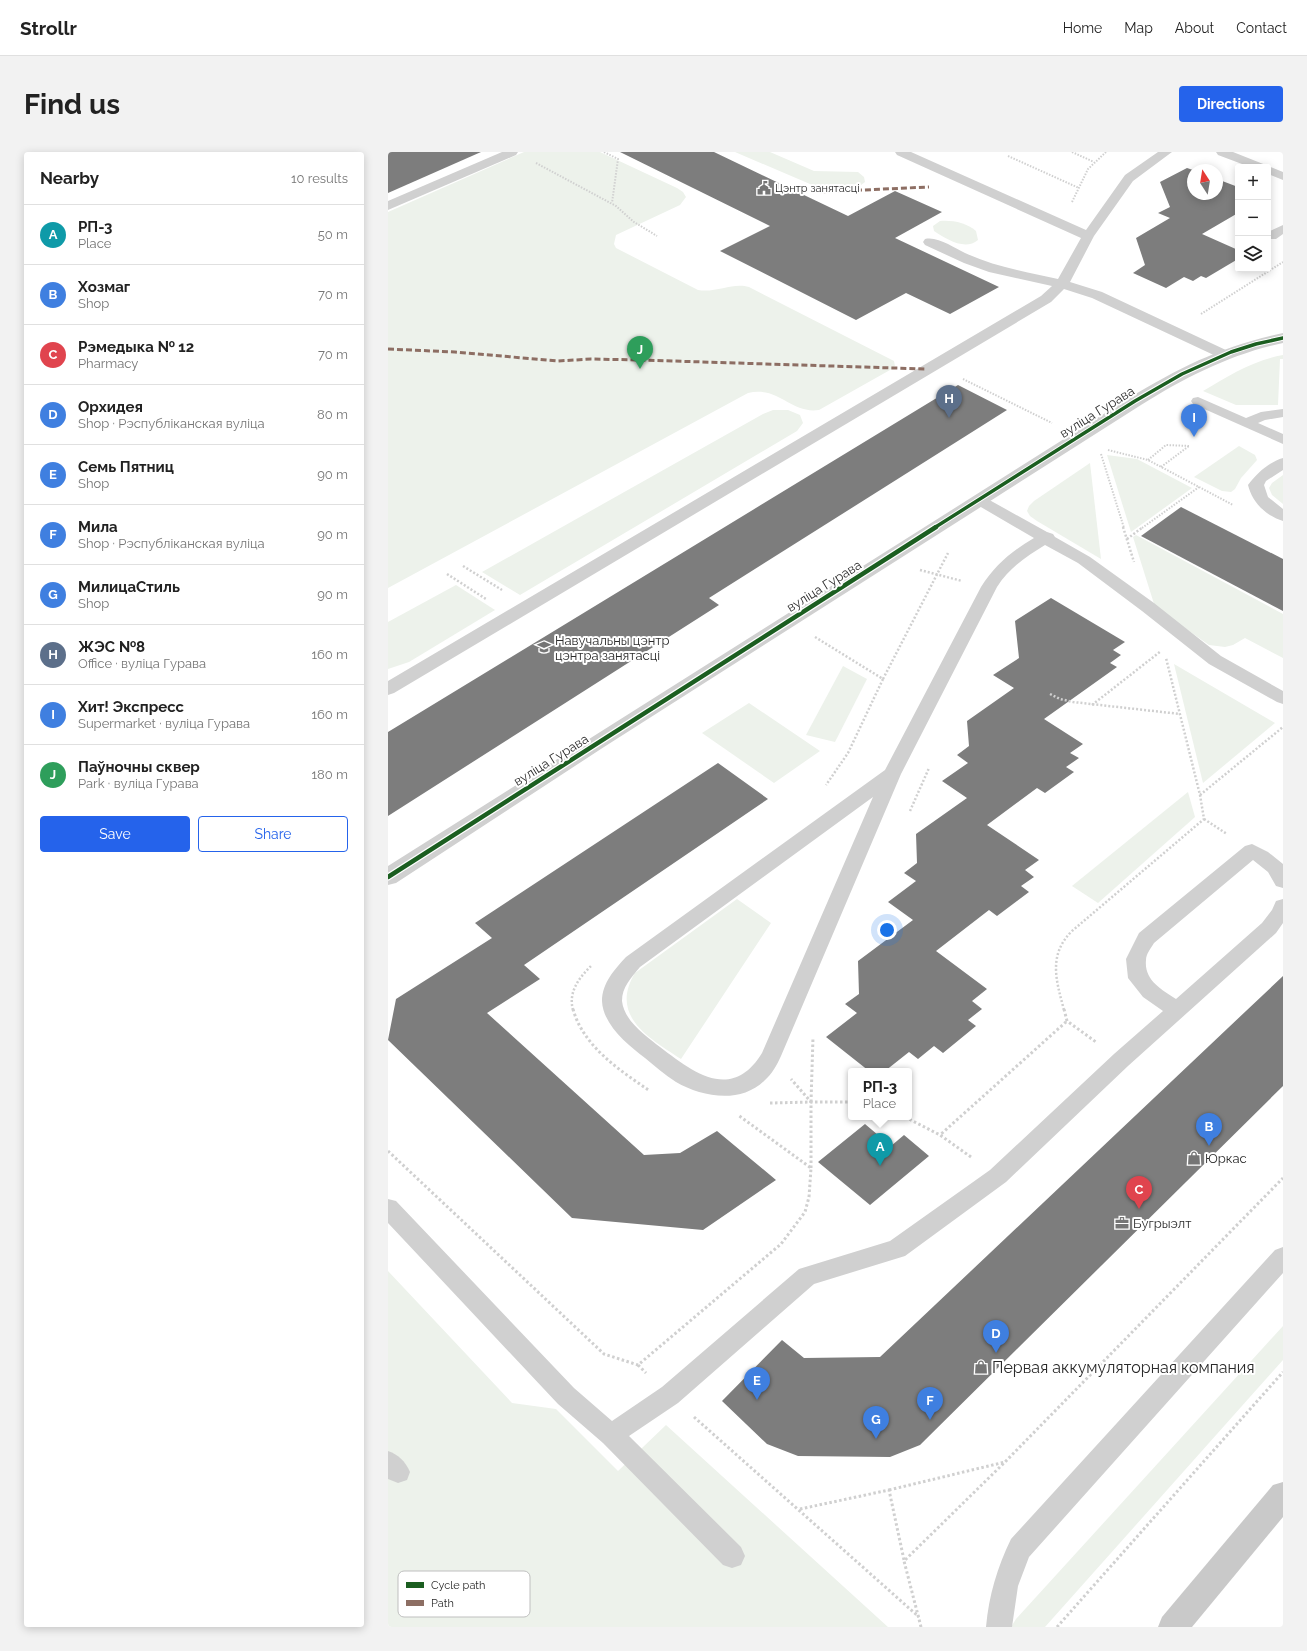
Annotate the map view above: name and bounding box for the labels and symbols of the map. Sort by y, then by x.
north arrow [1187,164,1223,200]
public building icon: Цэнтр занятасці [756,180,772,196]
place label: Цэнтр занятасці [775,182,860,195]
pin: J [627,336,653,369]
street label: вуліца Гурава [1057,383,1137,441]
pin: H [936,385,962,418]
pin: I [1181,404,1207,437]
street label: вуліца Гурава [784,557,864,615]
place label: Навучальны цэнтр цэнтра занятасці [555,633,669,663]
school or university icon: Навучальны цэнтр цэнтра занятасці [536,639,552,655]
street label: вуліца Гурава [511,731,591,789]
your location [877,920,897,940]
pin: B [1196,1113,1222,1146]
pin: A [867,1133,893,1166]
shop icon: Юркас [1186,1150,1202,1166]
place label: Юркас [1205,1151,1247,1166]
pin: C [1126,1176,1152,1209]
office icon: Бугрыэлт [1114,1215,1130,1231]
place label: Бугрыэлт [1133,1216,1191,1231]
pin: D [983,1320,1009,1353]
place label: Первая аккумуляторная компания [992,1358,1255,1377]
shop icon: Первая аккумуляторная компания [973,1359,989,1375]
pin: E [744,1367,770,1400]
pin: F [917,1387,943,1420]
pin: G [863,1406,889,1439]
legend [398,1571,530,1617]
text: Cycle path [431,1579,485,1592]
text: Path [431,1597,454,1610]

